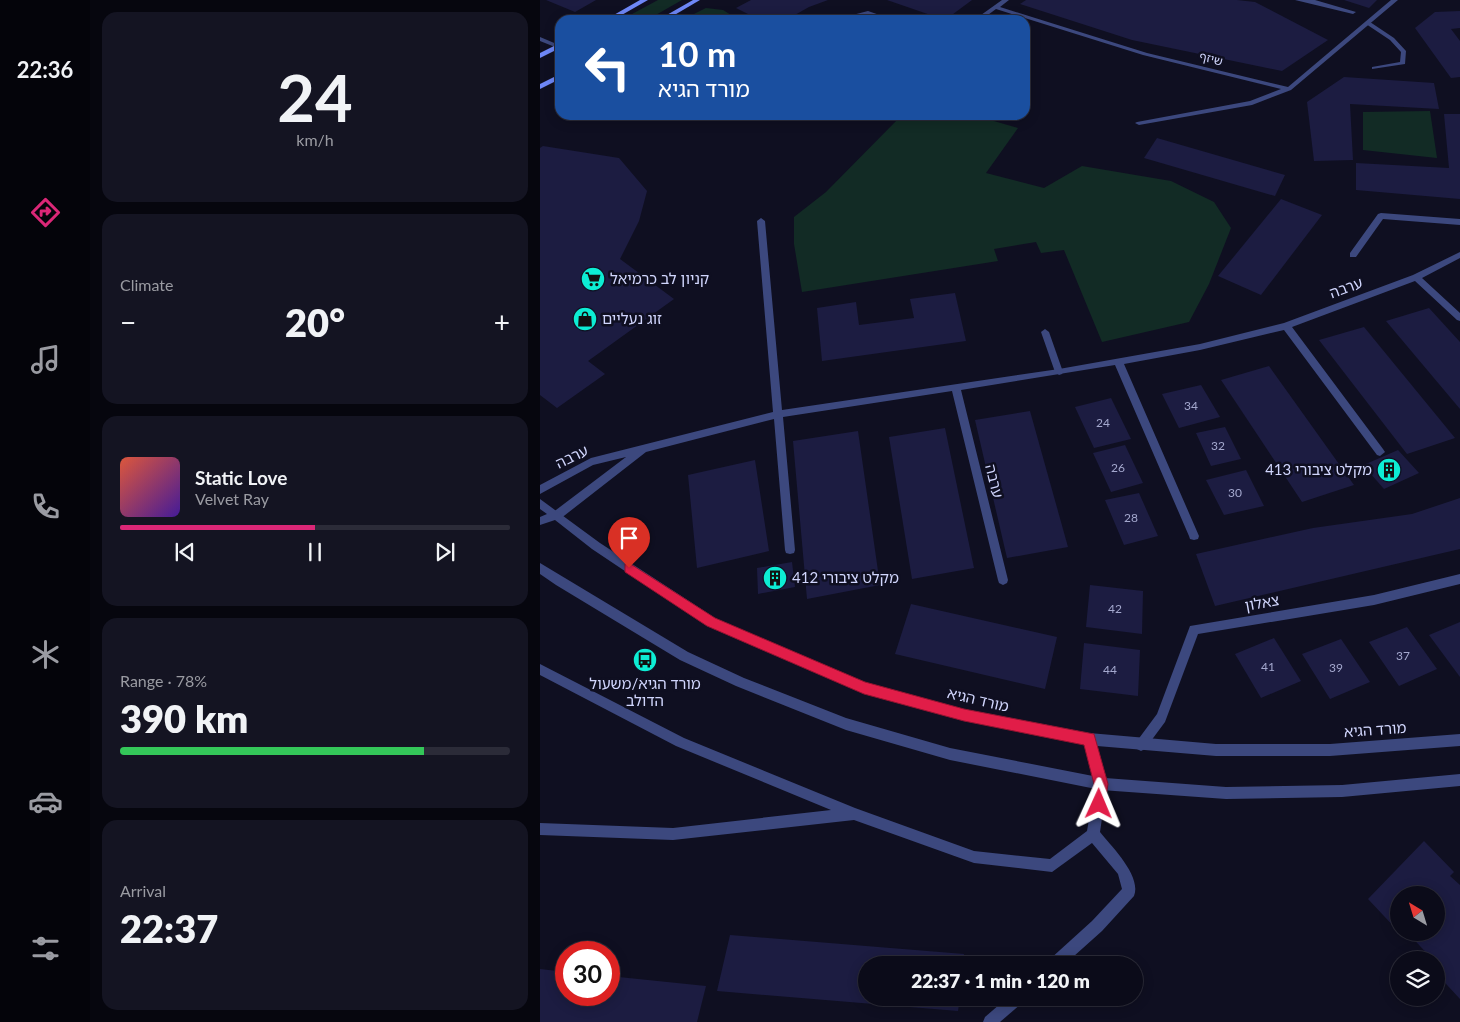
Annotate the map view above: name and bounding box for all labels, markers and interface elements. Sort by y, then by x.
text: 10 m [658,32,736,74]
icon: left [575,35,640,100]
street label: שיזף [1198,48,1224,69]
text: 22:36 [17,56,73,83]
text: 24 [277,58,353,136]
text: מורד הגיא [658,75,750,102]
text: km/h [296,130,334,149]
icon: directions [28,195,63,230]
supermarket icon: קניון לב כרמיאל [580,266,606,292]
place label: קניון לב כרמיאל [610,269,709,287]
street label: ערבה [1327,273,1365,301]
text: Climate [120,275,173,294]
text: 20° [285,299,345,345]
text: − [120,305,136,339]
text: + [494,305,510,339]
shop icon: זוג נעליים [572,306,598,332]
place label: זוג נעליים [602,309,662,327]
icon: music [28,342,63,377]
house number: 34 [1184,398,1198,413]
house number: 24 [1096,415,1110,430]
house number: 32 [1211,438,1225,453]
street label: ערבה [552,440,591,472]
building icon: מקלט ציבורי 413 [1376,457,1402,483]
house number: 26 [1111,460,1125,475]
place label: מקלט ציבורי 413 [1265,460,1372,478]
street label: ערבה [982,462,1008,500]
text: Static Love [195,466,287,489]
house number: 30 [1228,485,1242,500]
icon: phone [28,489,63,524]
text: Velvet Ray [195,489,269,508]
house number: 28 [1124,510,1138,525]
pin [608,517,650,568]
icon: arrive [615,524,643,552]
icon: previous [171,538,199,566]
icon: pause [301,538,329,566]
icon: next [431,538,459,566]
building icon: מקלט ציבורי 412 [762,565,788,591]
place label: מקלט ציבורי 412 [792,568,899,586]
street label: צאלון [1243,590,1281,614]
house number: 42 [1108,601,1122,616]
icon: climate [28,637,63,672]
bus stop icon: מורד הגיא/משעול הדולב [632,647,658,673]
house number: 37 [1396,648,1410,663]
house number: 41 [1261,659,1275,674]
house number: 39 [1329,660,1343,675]
house number: 44 [1103,662,1117,677]
text: Range · 78% [120,671,207,690]
place label: מורד הגיא/משעול הדולב [589,674,701,709]
street label: מורד הגיא [946,683,1011,715]
text: 390 km [120,695,248,741]
street label: מורד הגיא [1343,718,1407,740]
position arrow [1072,777,1124,829]
icon: car [28,784,63,819]
text: Arrival [120,881,166,900]
north arrow [1390,886,1445,941]
map controls [1390,886,1445,1006]
text: 22:37 [120,905,218,951]
icon: filters [28,931,63,966]
speed limit sign: 30 [555,941,620,1006]
button: layers [1390,951,1445,1006]
text: 22:37 · 1 min · 120 m [911,969,1090,992]

